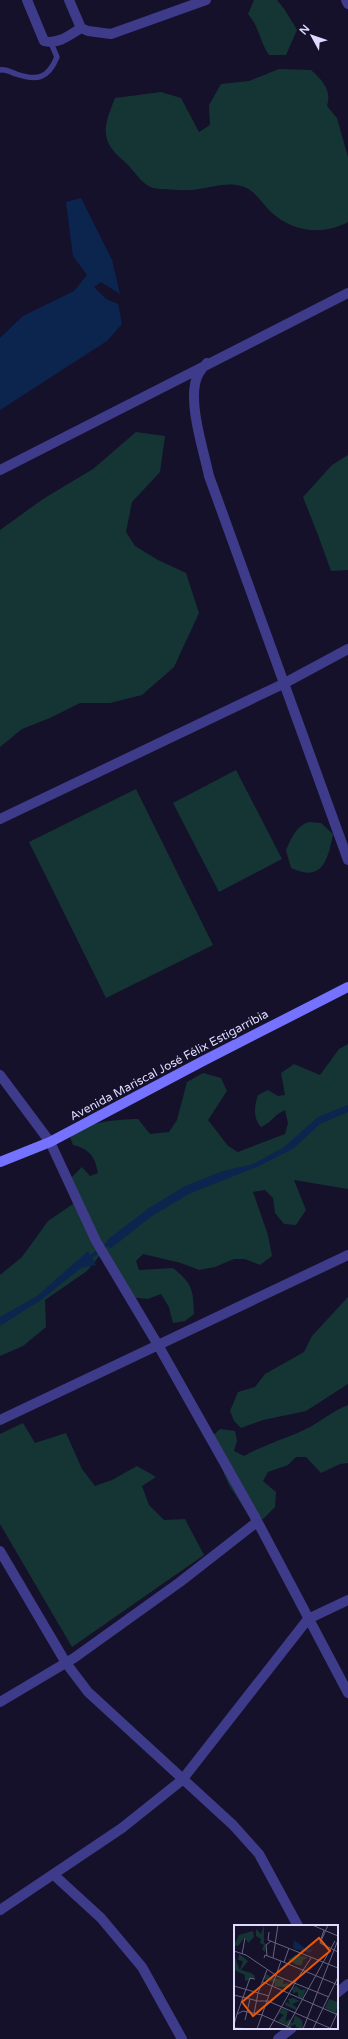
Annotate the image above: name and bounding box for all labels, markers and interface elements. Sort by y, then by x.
north arrow [292,16,332,56]
text: N [297,22,313,37]
street label: Avenida Mariscal José Félix Estigarribia [67,1007,271,1123]
inset map [234,1925,338,2029]

